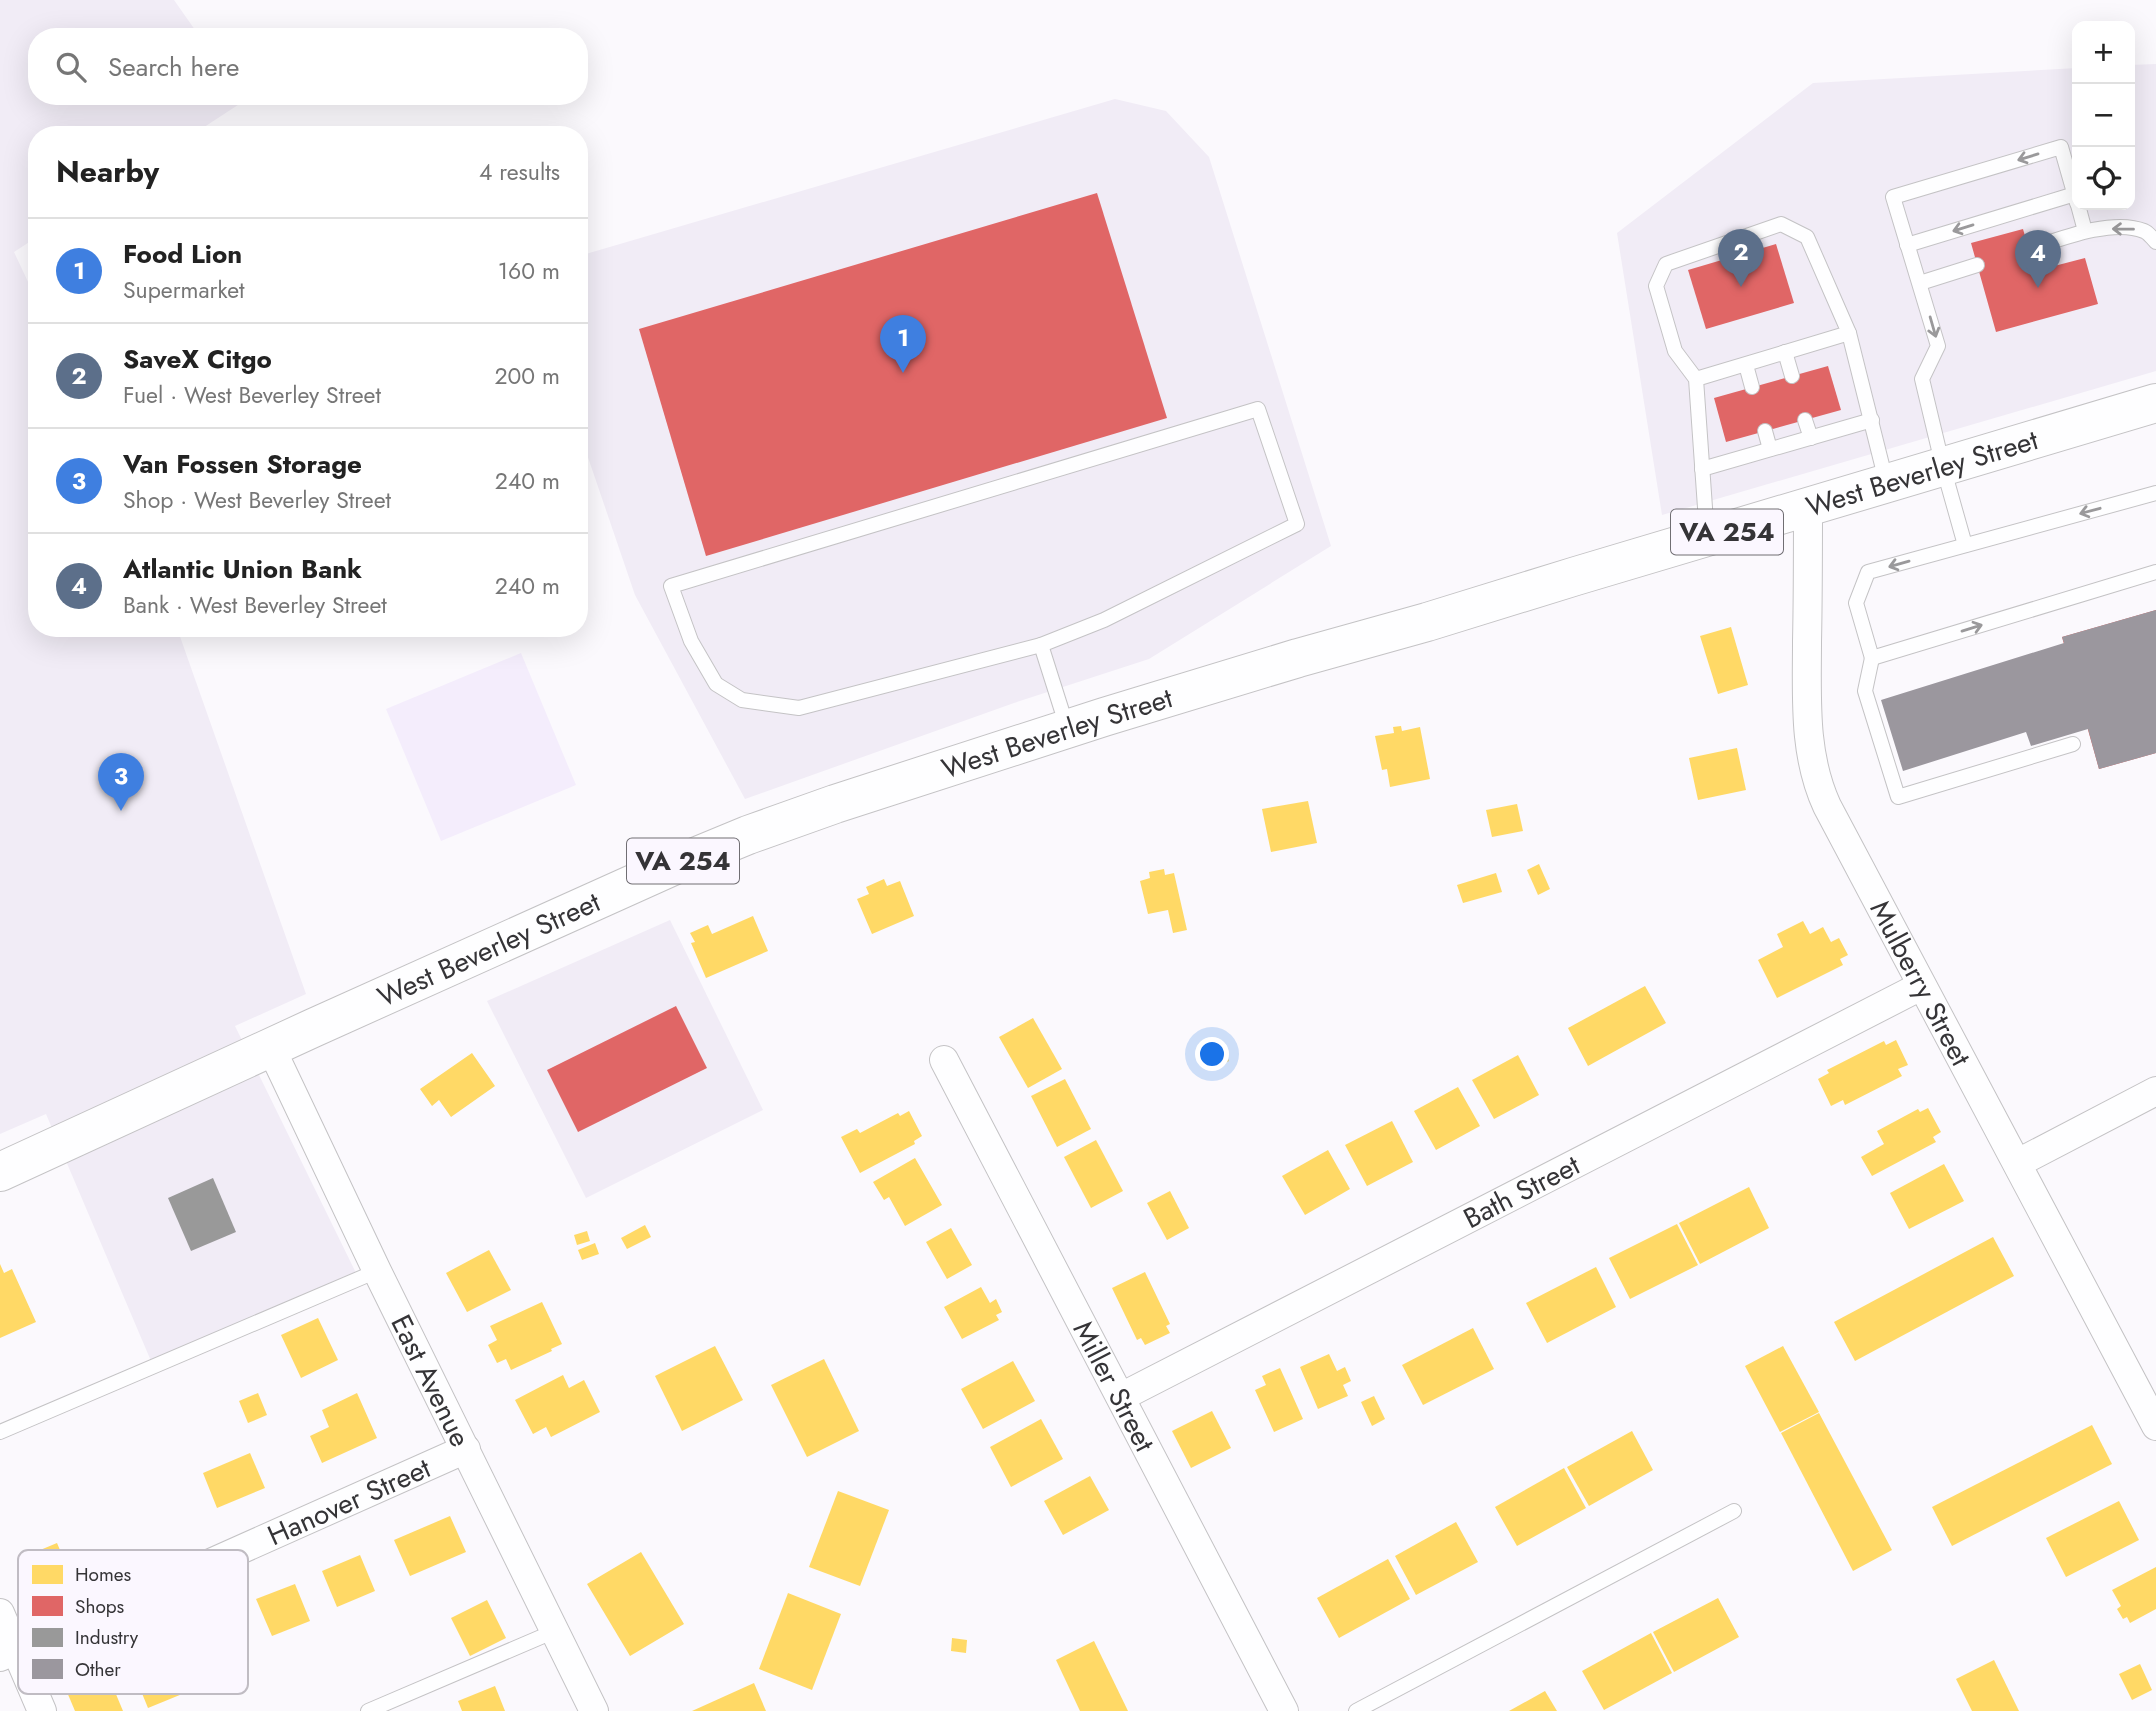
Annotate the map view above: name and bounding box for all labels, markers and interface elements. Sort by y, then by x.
map controls [2072,21,2135,210]
button: + [2072,21,2135,84]
search box [28,28,588,105]
icon: search [52,48,90,86]
text: Search here [108,48,240,86]
button: − [2072,84,2135,147]
button: locate [2072,147,2135,210]
text: Nearby [56,150,159,193]
one-way arrow [2017,151,2039,164]
text: 4 results [479,155,560,189]
one-way arrow [2112,222,2135,236]
one-way arrow [1952,223,1974,236]
pin: 2 [1718,229,1764,287]
pin: 4 [2015,230,2061,288]
text: Food Lion [123,235,242,273]
text: 1 [73,254,85,288]
text: 160 m [498,254,560,288]
text: Supermarket [123,273,245,307]
pin: 1 [880,315,926,373]
one-way arrow [1927,315,1940,337]
text: SaveX Citgo [123,340,272,378]
text: 2 [71,359,87,393]
text: 200 m [494,359,560,393]
text: Fuel · West Beverley Street [123,378,381,412]
street label: West Beverley Street [1801,419,2043,527]
text: Van Fossen Storage [123,445,362,483]
text: 3 [72,464,86,498]
text: 240 m [495,464,560,498]
text: Shop · West Beverley Street [123,483,391,517]
one-way arrow [2079,506,2101,519]
road number: VA 254 [1671,510,1783,554]
text: Atlantic Union Bank [123,550,362,588]
one-way arrow [1889,558,1911,571]
text: 4 [71,569,87,603]
text: 240 m [495,569,560,603]
text: Bank · West Beverley Street [123,588,387,622]
one-way arrow [1961,620,1983,633]
street label: West Beverley Street [937,677,1178,789]
pin: 3 [98,753,144,811]
road number: VA 254 [627,838,739,884]
street label: West Beverley Street [371,881,607,1017]
street label: Mulberry Street [1860,893,1981,1073]
your location [1195,1037,1229,1071]
street label: Bath Street [1456,1145,1587,1239]
street label: East Avenue [381,1308,480,1454]
street label: Miller Street [1063,1314,1165,1459]
street label: Hanover Street [261,1447,437,1556]
legend [18,1550,248,1694]
text: Homes [75,1561,132,1588]
text: Shops [75,1593,125,1620]
text: Industry [75,1624,139,1651]
text: Other [75,1656,121,1683]

